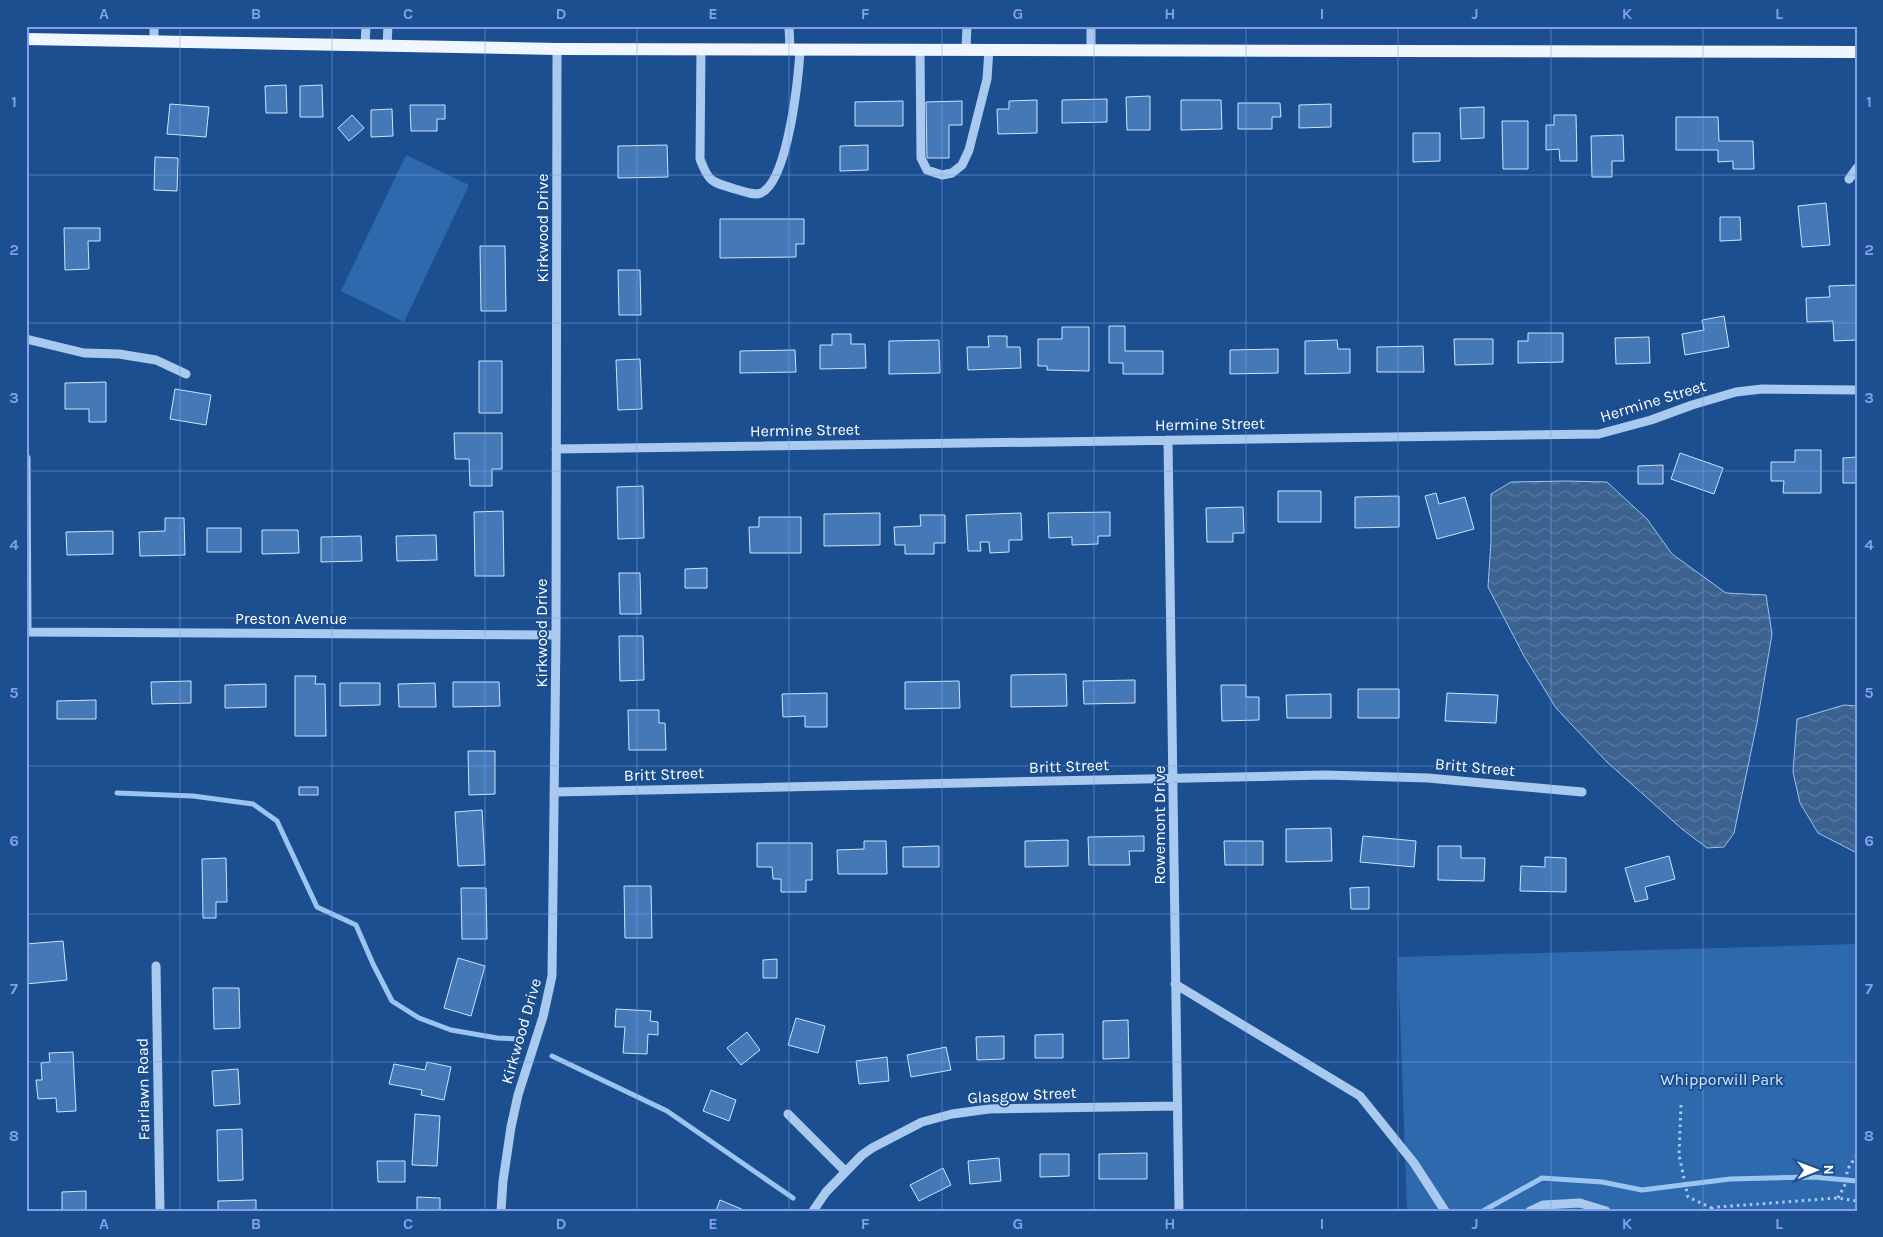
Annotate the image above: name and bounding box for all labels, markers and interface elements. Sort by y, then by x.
text: A [99,4,109,23]
text: B [251,4,261,23]
text: C [403,4,413,23]
text: D [556,4,567,23]
text: E [708,4,718,23]
text: F [861,4,870,23]
text: G [1013,4,1023,23]
text: H [1164,4,1176,23]
text: I [1320,4,1324,23]
text: J [1471,4,1479,23]
text: K [1622,4,1633,23]
text: L [1775,4,1783,23]
text: 1 [11,92,17,111]
text: 1 [1866,92,1872,111]
street label: Kirkwood Drive [533,173,552,283]
text: 2 [9,240,19,259]
text: 2 [1864,240,1874,259]
street label: Hermine Street [1598,376,1708,426]
text: 3 [9,388,19,407]
text: 3 [1864,388,1874,407]
street label: Hermine Street [1155,414,1265,434]
street label: Hermine Street [750,420,860,440]
text: 4 [9,535,19,554]
text: 4 [1864,535,1874,554]
street label: Kirkwood Drive [532,578,551,688]
street label: Preston Avenue [235,609,347,628]
text: 5 [9,683,19,702]
text: 5 [1864,683,1874,702]
street label: Britt Street [1434,754,1516,780]
street label: Britt Street [1029,755,1109,777]
street label: Britt Street [624,763,704,785]
street label: Rowemont Drive [1150,766,1169,884]
text: 6 [9,831,19,850]
text: 6 [1864,831,1874,850]
street label: Kirkwood Drive [497,976,545,1086]
text: 7 [10,979,18,998]
text: 7 [1865,979,1873,998]
street label: Fairlawn Road [133,1038,153,1140]
park label: Whipporwill Park [1660,1070,1784,1089]
street label: Glasgow Street [967,1083,1077,1107]
text: 8 [9,1126,19,1145]
text: 8 [1864,1126,1874,1145]
north arrow [1790,1144,1840,1194]
text: N [1820,1165,1837,1175]
text: A [99,1214,109,1233]
text: B [251,1214,261,1233]
text: C [403,1214,413,1233]
text: D [556,1214,567,1233]
text: E [708,1214,718,1233]
text: F [861,1214,870,1233]
text: G [1013,1214,1023,1233]
text: H [1164,1214,1176,1233]
text: I [1320,1214,1324,1233]
text: J [1471,1214,1479,1233]
text: K [1622,1214,1633,1233]
text: L [1775,1214,1783,1233]

